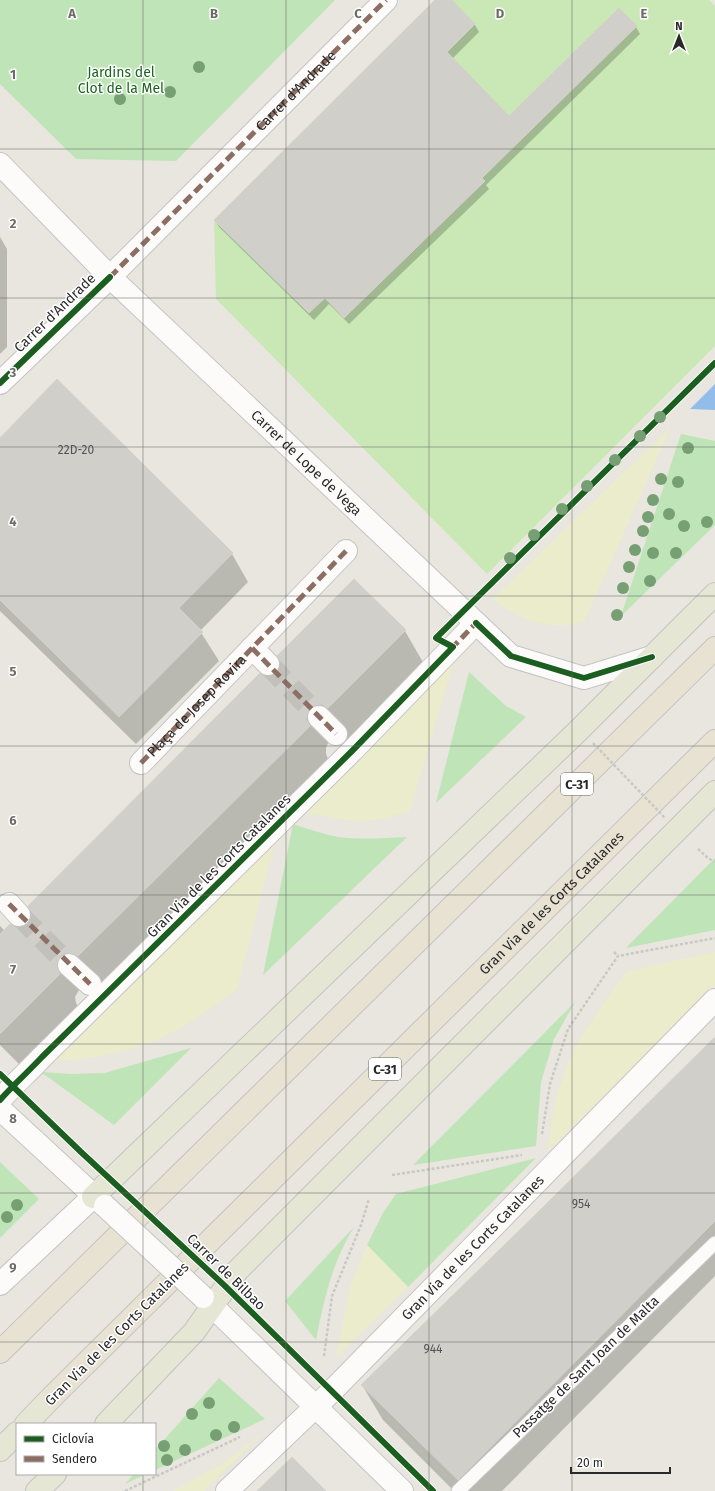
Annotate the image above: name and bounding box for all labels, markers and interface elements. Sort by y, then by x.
text: A [67,6,76,21]
text: B [210,6,218,21]
text: C [354,6,362,21]
text: D [496,6,505,21]
text: E [641,6,648,21]
north arrow [659,16,699,56]
text: N [675,20,683,33]
street label: Carrer d'Andrade [252,47,339,134]
park label: Jardins del Clot de la Mel [78,64,164,97]
text: 1 [10,67,16,82]
text: 2 [10,216,17,231]
street label: Carrer d'Andrade [11,270,99,356]
text: 3 [9,365,17,380]
street label: Carrer de Lope de Vega [247,406,365,519]
house number: 22D-20 [58,443,94,457]
text: 4 [9,514,17,529]
street label: Plaça de Josep Rovira [143,651,250,760]
text: 5 [10,664,17,679]
road number: C-31 [561,773,593,795]
street label: Gran Via de les Corts Catalanes [144,790,295,941]
text: 6 [9,813,17,828]
street label: Gran Via de les Corts Catalanes [476,828,627,978]
text: 7 [10,962,16,977]
road number: C-31 [369,1058,401,1080]
text: 8 [9,1111,17,1126]
street label: Gran Via de les Corts Catalanes [398,1171,548,1324]
house number: 954 [572,1197,591,1211]
street label: Carrer de Bilbao [183,1230,269,1314]
street label: Gran Via de les Corts Catalanes [42,1258,193,1409]
text: 9 [9,1260,17,1275]
street label: Passatge de Sant Joan de Malta [509,1292,663,1442]
house number: 944 [424,1342,443,1356]
legend [16,1423,156,1475]
text: Ciclovía [52,1432,94,1446]
scale bar [571,1449,670,1475]
text: Sendero [52,1452,97,1466]
text: 20 m [577,1456,603,1470]

